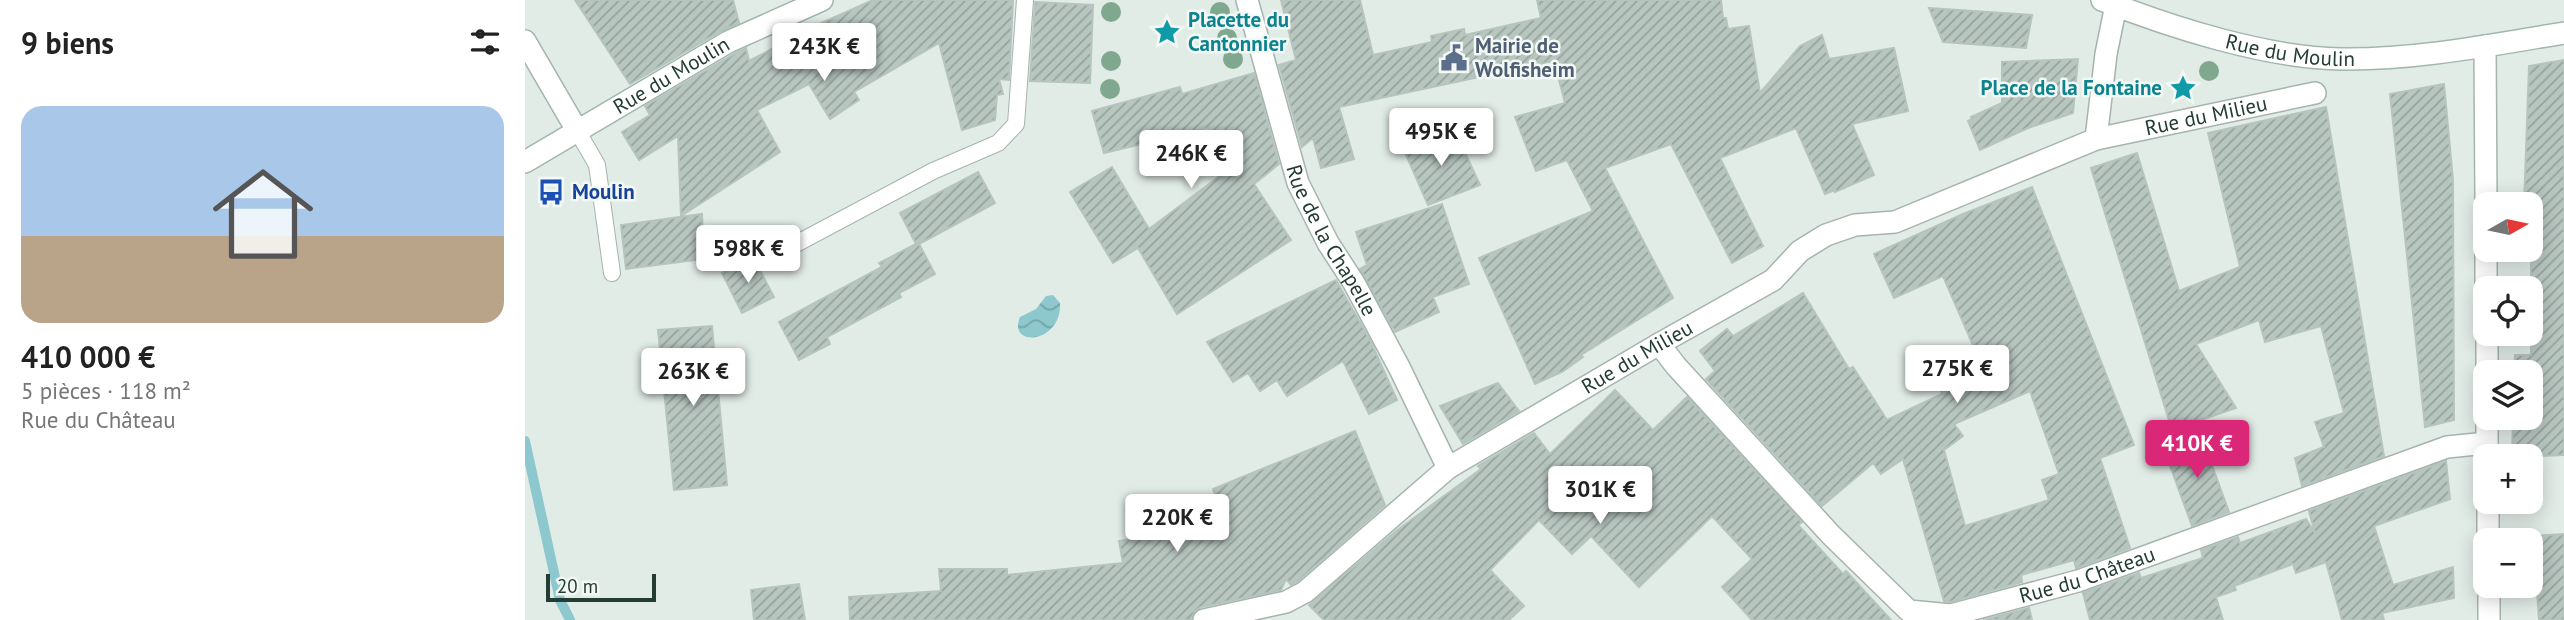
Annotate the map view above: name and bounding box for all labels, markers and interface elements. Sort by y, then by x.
place label: Placette du Cantonnier [1188,6,1289,57]
place icon: Placette du Cantonnier [1152,17,1182,47]
text: 9 biens [21,23,114,62]
icon: filters [466,23,504,61]
pin: 243K € [767,24,881,83]
street label: Rue du Moulin [2223,27,2355,72]
street label: Rue du Moulin [608,30,734,120]
text: 243K € [788,31,860,60]
place label: Mairie de Wolfisheim [1475,32,1575,83]
public building icon: Mairie de Wolfisheim [1439,43,1469,73]
place icon: Place de la Fontaine [2168,73,2198,103]
place label: Place de la Fontaine [1981,74,2162,101]
street label: Rue du Milieu [2142,89,2269,141]
pin: 495K € [1384,108,1498,168]
text: 495K € [1405,116,1477,145]
pin: 246K € [1134,130,1248,190]
text: 246K € [1155,138,1227,167]
icon: home [200,151,326,277]
street label: Rue de la Chapelle [1281,162,1383,320]
bus stop icon: Moulin [536,177,566,207]
place label: Moulin [572,178,635,205]
north arrow [2473,192,2543,262]
map controls [2473,192,2543,598]
pin: 598K € [691,226,805,285]
text: 598K € [712,233,784,262]
button: locate [2473,276,2543,346]
street label: Rue du Milieu [1576,314,1697,400]
text: 410 000 € [21,337,155,376]
pin: 275K € [1900,346,2014,405]
pin: 263K € [636,348,750,408]
text: 275K € [1921,353,1993,382]
text: 263K € [657,356,729,385]
button: layers [2473,360,2543,430]
text: 5 pièces · 118 m² [21,376,191,405]
text: Rue du Château [21,405,176,434]
pin: 410K € [2140,420,2254,480]
text: 410K € [2161,428,2233,457]
button: + [2473,444,2543,514]
pin: 301K € [1543,466,1657,526]
text: 301K € [1564,474,1636,503]
pin: 220K € [1120,494,1234,554]
text: 220K € [1141,502,1213,531]
button: − [2473,528,2543,598]
street label: Rue du Château [2016,540,2159,609]
scale bar [546,571,656,603]
text: 20 m [557,574,598,598]

